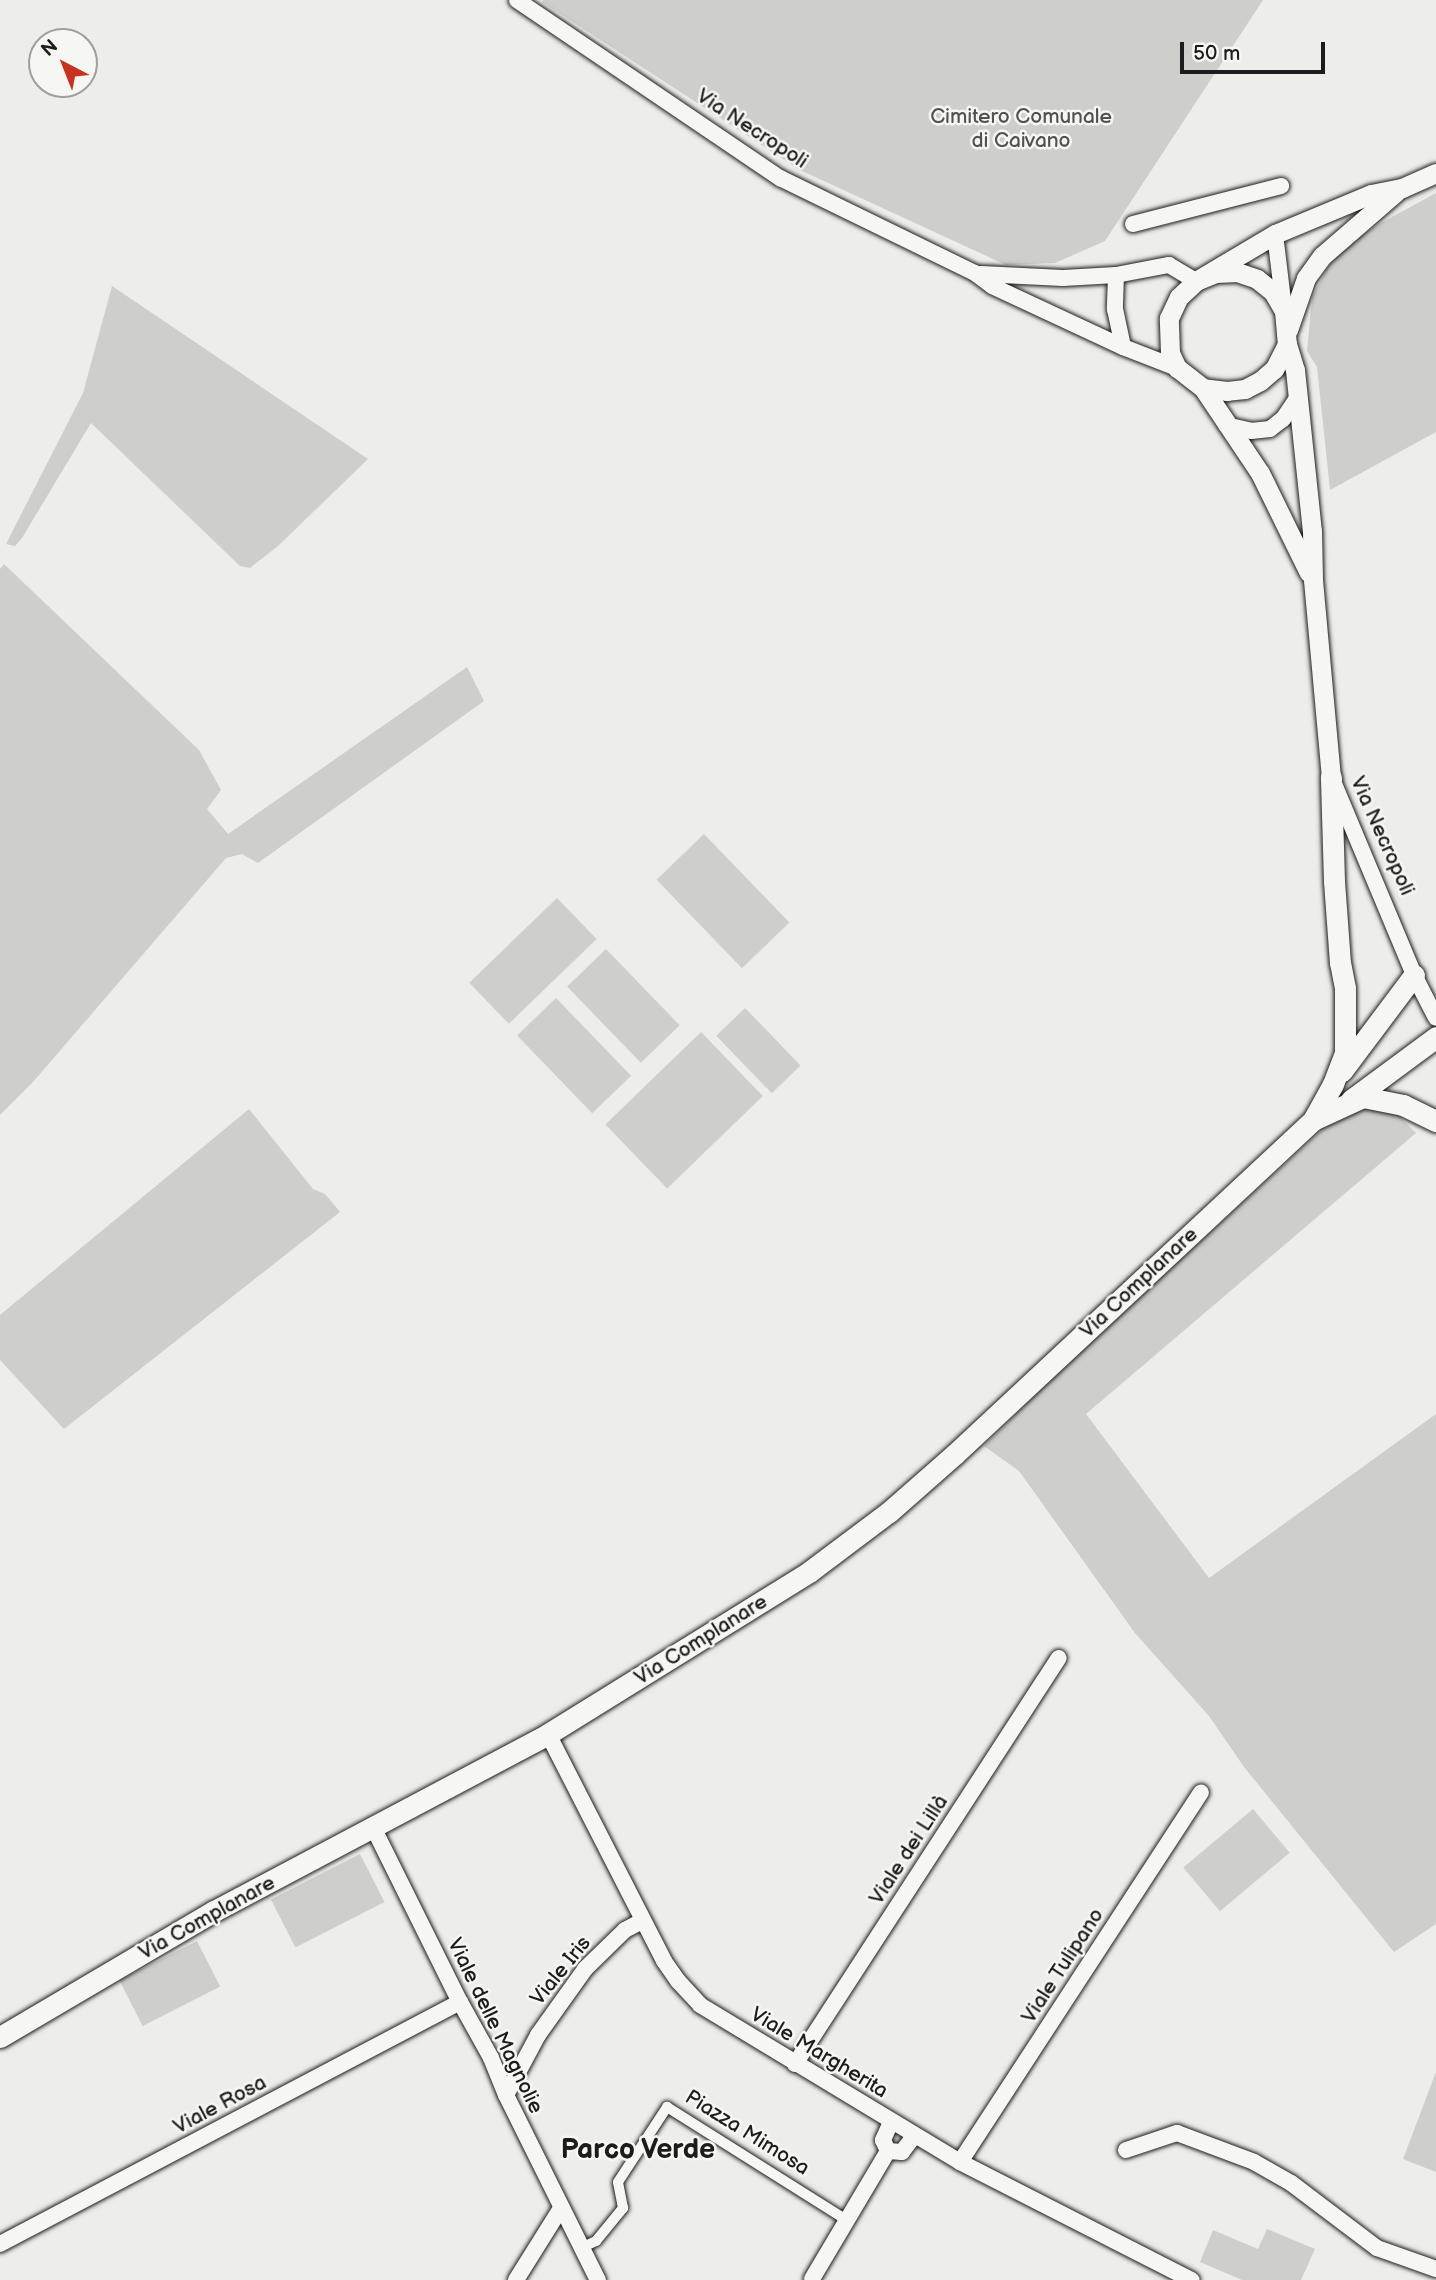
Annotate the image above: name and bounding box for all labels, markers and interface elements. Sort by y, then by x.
north arrow [28,28,98,98]
scale bar [1184,28,1329,72]
text: N [37,35,63,62]
text: 50 m [1193,41,1240,66]
street label: Via Necropoli [692,84,812,174]
park label: Cimitero Comunale di Caivano [930,104,1112,154]
street label: Via Necropoli [1345,773,1419,899]
street label: Via Complanare [1075,1222,1203,1344]
street label: Via Complanare [630,1589,772,1691]
street label: Viale dei Lillà [864,1790,954,1910]
street label: Via Complanare [135,1870,279,1966]
street label: Viale Tulipano [1016,1904,1110,2028]
street label: Viale Iris [525,1931,597,2011]
street label: Viale delle Magnolie [442,1934,548,2118]
street label: Viale Margherita [746,2002,892,2104]
street label: Viale Rosa [169,2070,271,2140]
street label: Piazza Mimosa [680,2085,814,2181]
district label: Parco Verde [560,2133,716,2167]

